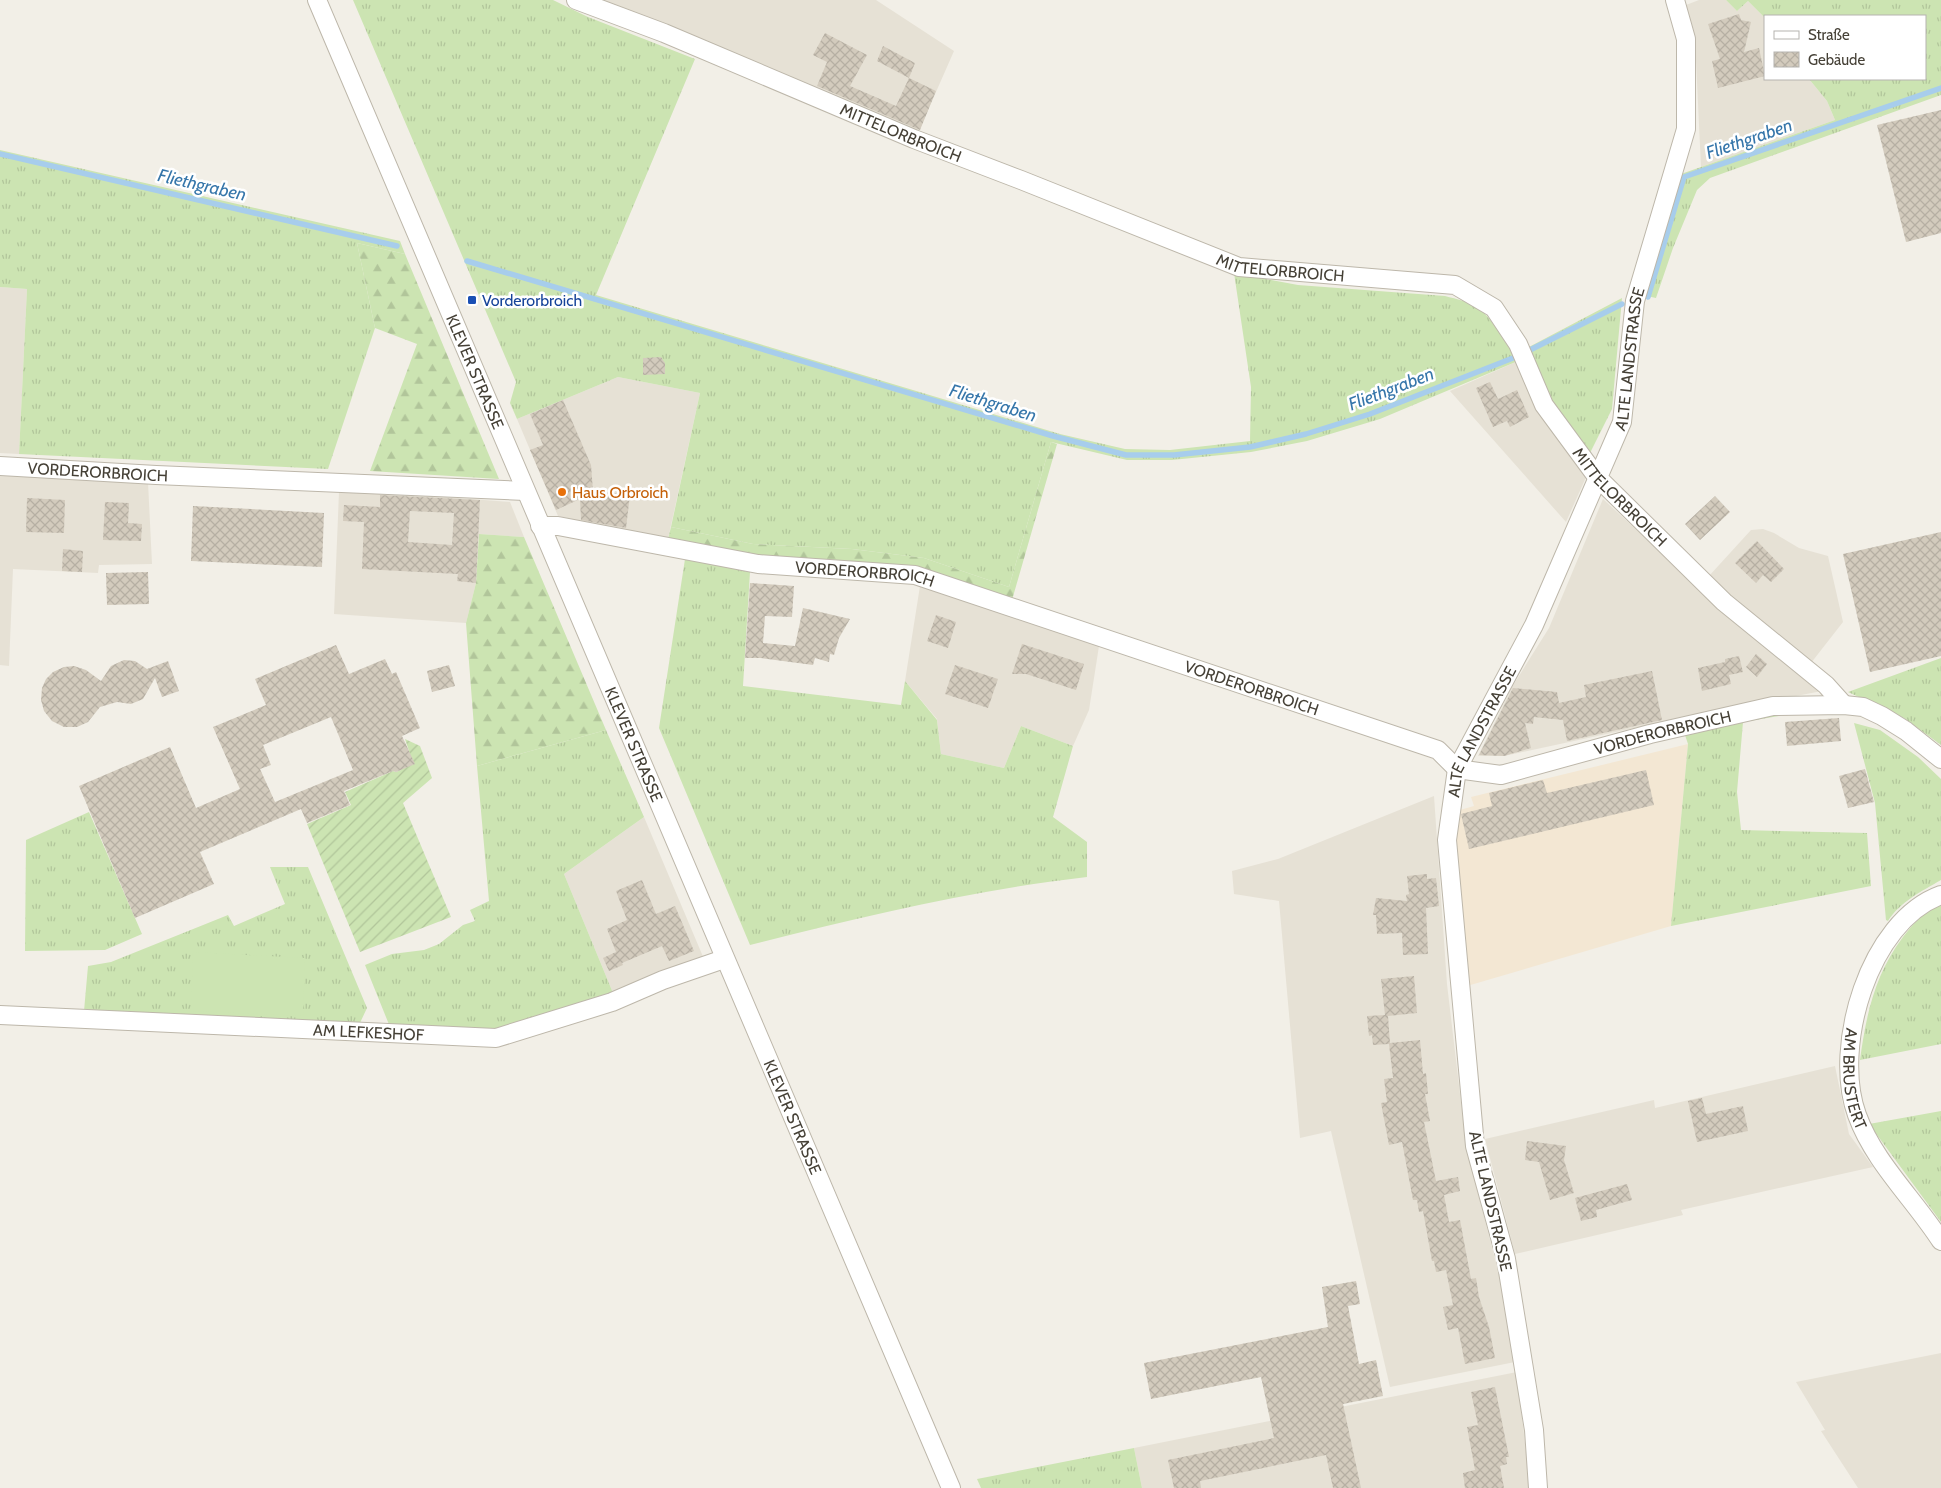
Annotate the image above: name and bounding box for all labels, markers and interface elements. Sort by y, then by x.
legend [1764,15,1926,80]
text: Straße [1808,26,1850,44]
text: Gebäude [1808,51,1865,69]
street label: MITTELORBROICH [837,100,964,166]
water label: Fliethgraben [1703,114,1795,164]
water label: Fliethgraben [156,164,248,206]
street label: MITTELORBROICH [1213,250,1345,286]
street label: ALTE LANDSTRASSE [1611,285,1649,433]
place label: Vorderorbroich [482,291,582,310]
marker: Vorderorbroich [466,294,478,306]
street label: KLEVER STRASSE [442,312,508,432]
water label: Fliethgraben [1345,363,1437,415]
water label: Fliethgraben [947,379,1039,427]
street label: MITTELORBROICH [1568,444,1671,551]
street label: VORDERORBROICH [27,459,168,486]
place label: Haus Orbroich [572,483,669,502]
marker: Haus Orbroich [556,486,568,498]
street label: VORDERORBROICH [794,558,937,591]
street label: VORDERORBROICH [1182,657,1321,719]
street label: ALTE LANDSTRASSE [1444,663,1520,798]
street label: KLEVER STRASSE [601,684,667,805]
street label: VORDERORBROICH [1592,707,1733,759]
street label: AM LEFKESHOF [313,1021,425,1045]
street label: AM BRUSTERT [1839,1027,1871,1133]
street label: KLEVER STRASSE [760,1057,825,1177]
street label: ALTE LANDSTRASSE [1465,1129,1516,1273]

